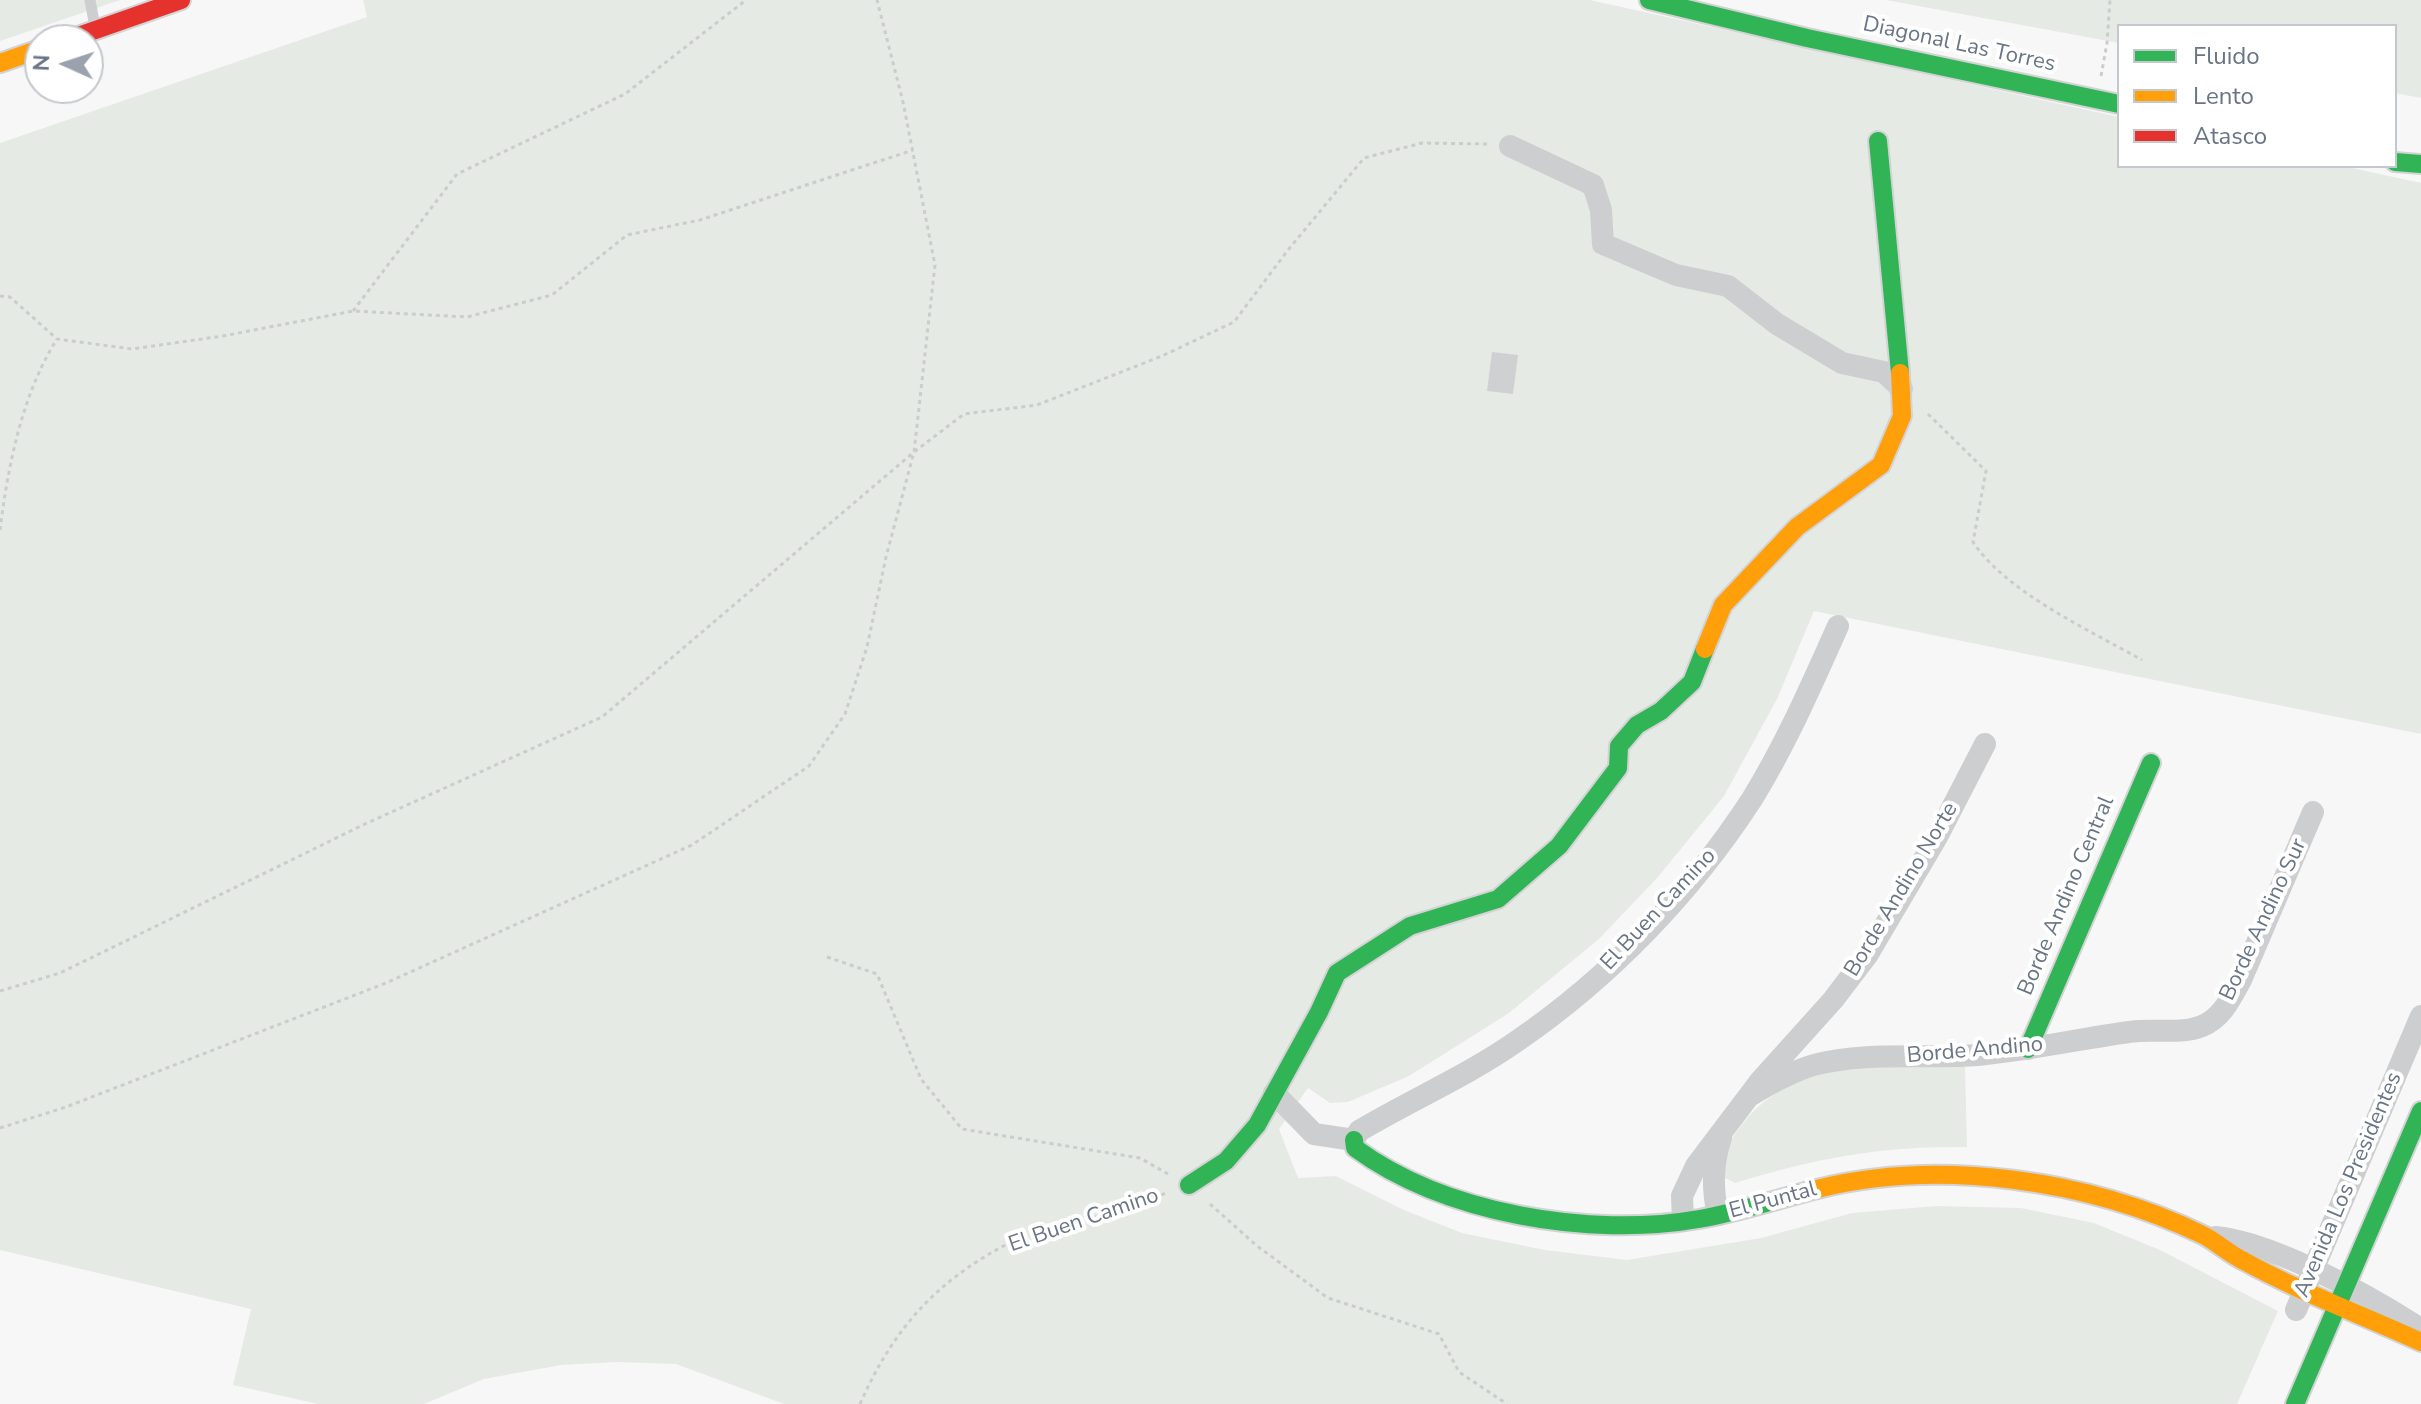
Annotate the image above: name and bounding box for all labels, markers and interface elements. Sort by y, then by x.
street label: Diagonal Las Torres [1860,12,2058,78]
north arrow [24,24,104,104]
legend [2117,24,2397,168]
text: Fluido [2193,40,2260,72]
text: N [27,54,57,72]
text: Lento [2193,80,2254,112]
text: Atasco [2193,120,2267,152]
street label: Borde Andino Central [2013,792,2121,1000]
street label: Borde Andino Norte [1840,798,1964,982]
street label: Borde Andino Sur [2215,835,2313,1005]
street label: El Buen Camino [1596,844,1722,976]
street label: Borde Andino [1906,1032,2044,1070]
street label: Avenida Los Presidentes [2290,1068,2408,1302]
street label: El Puntal [1726,1177,1820,1225]
street label: El Buen Camino [1006,1183,1162,1259]

